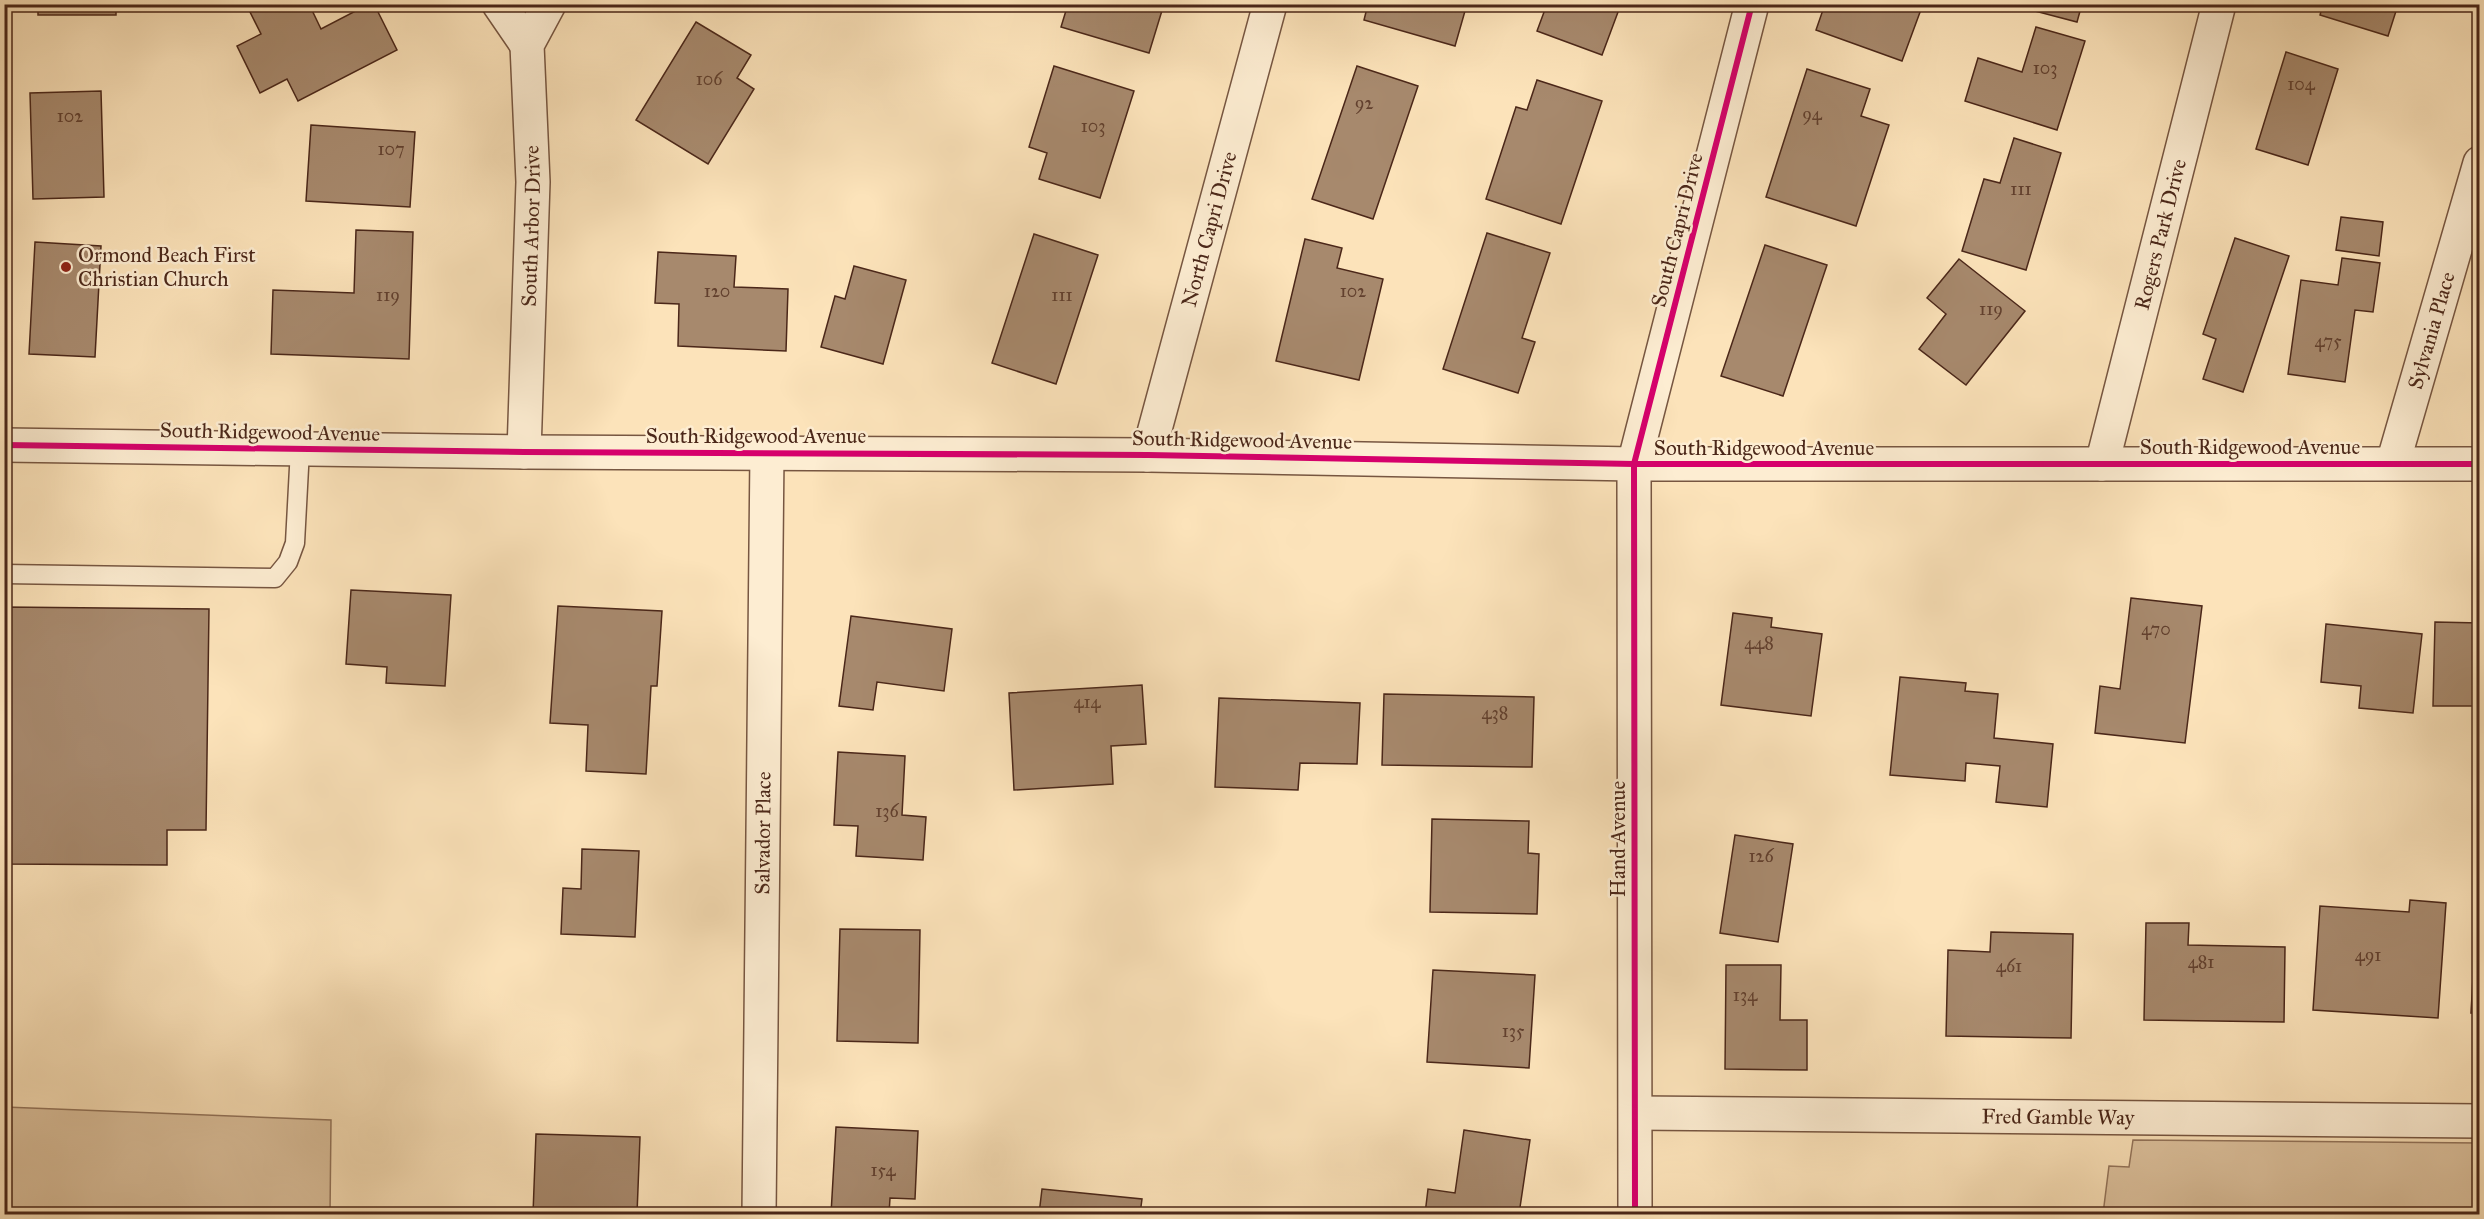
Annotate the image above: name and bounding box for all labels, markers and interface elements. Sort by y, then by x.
house number: 103 [2033,57,2057,79]
house number: 106 [696,68,723,90]
house number: 104 [2287,73,2316,95]
house number: 92 [1355,92,1373,114]
house number: 94 [1802,103,1823,125]
house number: 102 [57,105,83,127]
house number: 103 [1081,115,1105,137]
house number: 107 [377,138,405,160]
street label: South Arbor Drive [516,145,546,307]
street label: North Capri Drive [1176,148,1243,310]
street label: South Capri Drive [1645,150,1709,310]
street label: Rogers Park Drive [2129,156,2192,313]
house number: 111 [2010,178,2032,200]
place label: Ormond Beach First Christian Church [78,242,256,292]
marker: Ormond Beach First Christian Church [59,260,73,274]
street label: Sylvania Place [2402,269,2461,392]
house number: 120 [704,280,730,302]
house number: 102 [1340,280,1366,302]
house number: 119 [376,284,400,306]
house number: 111 [1051,284,1073,306]
house number: 119 [1979,298,2003,320]
house number: 475 [2314,330,2342,352]
street label: South Ridgewood Avenue [160,417,381,447]
street label: South Ridgewood Avenue [646,423,866,449]
street label: South Ridgewood Avenue [1132,425,1353,455]
street label: South Ridgewood Avenue [2140,434,2360,460]
street label: South Ridgewood Avenue [1654,435,1874,461]
house number: 470 [2141,618,2171,640]
house number: 448 [1744,632,1774,654]
house number: 414 [1073,691,1102,713]
house number: 438 [1482,702,1508,724]
street label: Salvador Place [749,771,777,895]
street label: Hand Avenue [1605,780,1631,897]
house number: 136 [875,800,900,822]
house number: 126 [1748,845,1774,867]
house number: 491 [2355,944,2381,966]
house number: 481 [2188,951,2214,973]
house number: 461 [1996,955,2022,977]
house number: 134 [1733,984,1758,1006]
house number: 135 [1502,1020,1525,1042]
street label: Fred Gamble Way [1981,1103,2136,1131]
house number: 154 [871,1159,896,1181]

